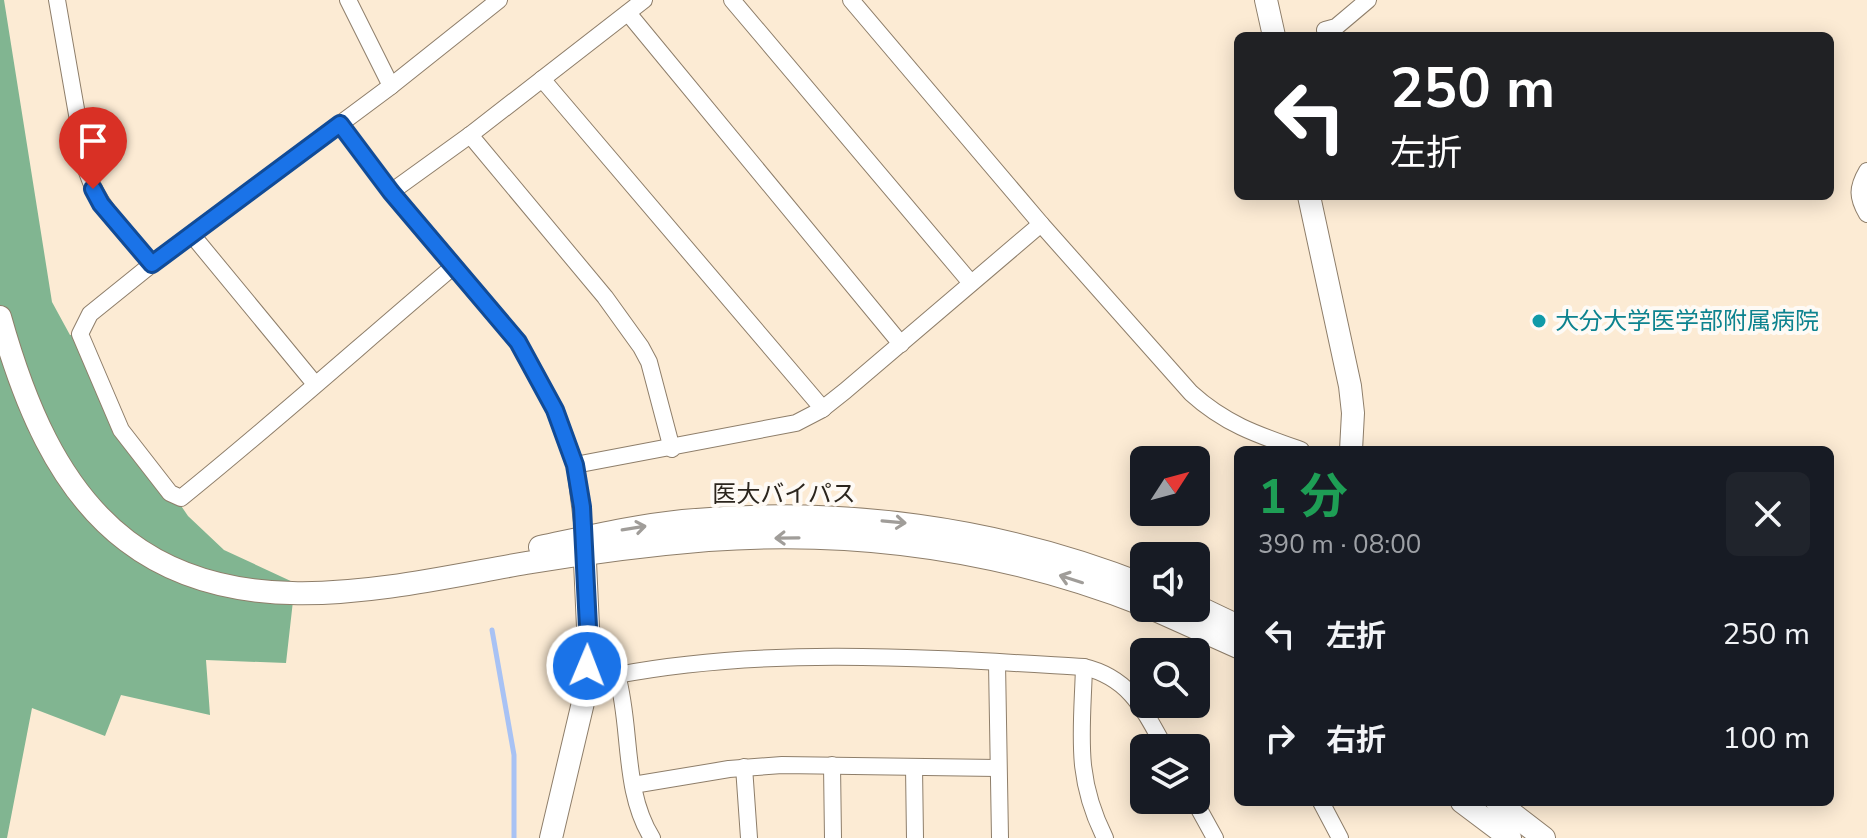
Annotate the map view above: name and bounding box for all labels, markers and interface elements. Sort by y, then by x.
text: 250 m [1390,50,1555,127]
icon: left [1258,64,1362,168]
pin [59,107,127,189]
icon: arrive [71,119,115,163]
text: 左折 [1390,129,1462,178]
place label: 大分大学医学部附属病院 [1555,305,1819,337]
marker: 大分大学医学部附属病院 [1530,312,1548,330]
north arrow [1130,446,1210,526]
map controls [1130,446,1210,814]
text: 1 分 [1258,464,1348,530]
button: close [1726,472,1810,556]
street label: 医大バイパス [712,478,856,510]
one-way arrow [880,515,907,530]
one-way arrow [621,519,647,534]
text: 390 m · 08:00 [1258,527,1421,562]
one-way arrow [774,530,801,545]
button: sound [1130,542,1210,622]
one-way arrow [1058,571,1084,586]
icon: left [1258,612,1302,656]
text: 250 m [1723,614,1810,655]
text: 左折 [1326,616,1386,657]
position arrow [545,624,629,708]
button: search [1130,638,1210,718]
icon: right [1258,716,1302,760]
text: 100 m [1723,718,1810,759]
text: 右折 [1326,720,1386,761]
button: layers [1130,734,1210,814]

